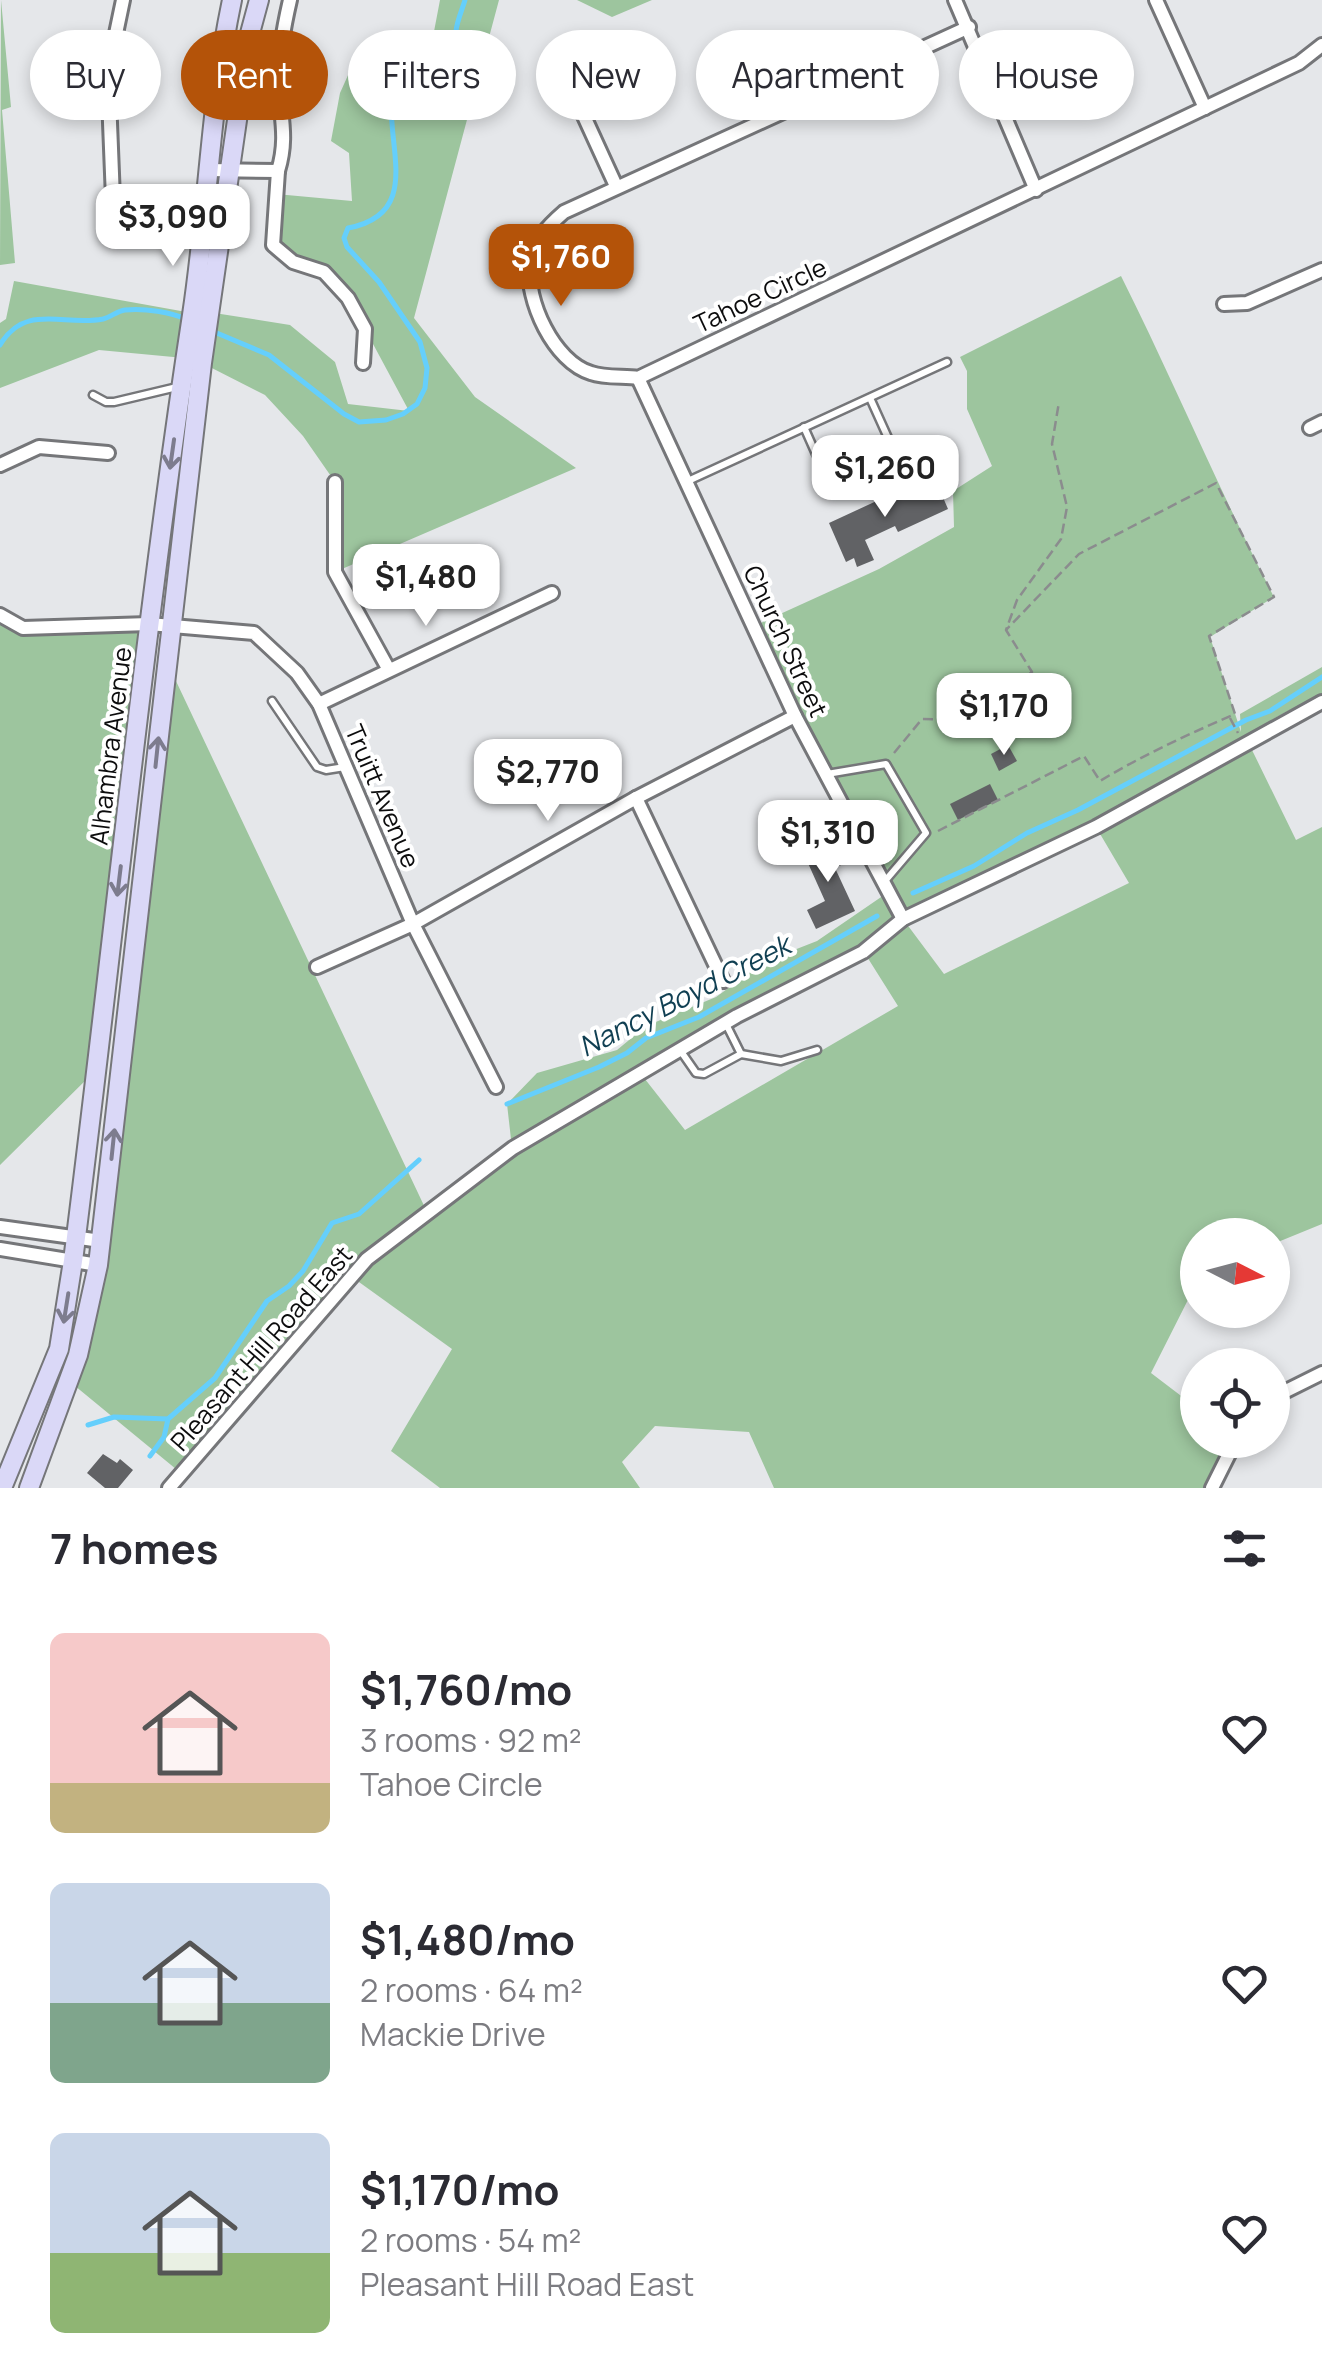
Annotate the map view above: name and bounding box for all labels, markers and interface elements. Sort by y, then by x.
chip: Buy [30,30,161,120]
chip: Rent [181,30,328,120]
chip: Filters [348,30,516,120]
chip: New [536,30,676,120]
chip: Apartment [696,30,939,120]
chip: House [959,30,1134,120]
pin: $3,090 [92,184,254,269]
text: $3,090 [118,194,228,238]
pin: $1,760 [480,224,642,309]
text: $1,760 [511,234,611,278]
street label: Tahoe Circle [688,249,832,341]
pin: $1,260 [804,435,966,520]
one-way arrow [162,438,180,470]
text: $1,260 [834,445,936,489]
pin: $1,480 [345,544,507,629]
text: $1,480 [375,554,477,598]
street label: Church Street [736,560,836,722]
street label: Alhambra Avenue [80,645,140,847]
pin: $1,170 [923,673,1085,758]
text: $1,170 [959,683,1049,727]
street label: Truitt Avenue [337,719,429,873]
one-way arrow [148,736,167,768]
pin: $2,770 [467,739,629,824]
text: $2,770 [496,749,600,793]
pin: $1,310 [747,800,909,885]
text: $1,310 [780,810,876,854]
one-way arrow [109,864,128,897]
water label: Nancy Boyd Creek [572,923,800,1065]
one-way arrow [104,1129,123,1161]
north arrow [1180,1218,1290,1328]
map controls [1180,1218,1290,1458]
street label: Pleasant Hill Road East [162,1238,360,1458]
one-way arrow [56,1291,74,1323]
button: locate [1180,1348,1290,1458]
text: 7 homes [50,1519,218,1577]
icon: filters [1217,1521,1272,1576]
text: $1,760/mo [360,1660,572,1718]
icon: home [130,1673,250,1793]
icon: heart [1217,1706,1272,1761]
text: 3 rooms · 92 m² [360,1718,582,1762]
text: Tahoe Circle [360,1762,543,1806]
text: $1,480/mo [360,1910,575,1968]
icon: home [130,1923,250,2043]
icon: heart [1217,1956,1272,2011]
text: 2 rooms · 64 m² [360,1968,583,2012]
text: Mackie Drive [360,2012,546,2056]
text: $1,170/mo [360,2160,560,2218]
icon: home [130,2173,250,2293]
icon: heart [1217,2206,1272,2261]
text: 2 rooms · 54 m² [360,2218,581,2262]
text: Pleasant Hill Road East [360,2262,694,2306]

